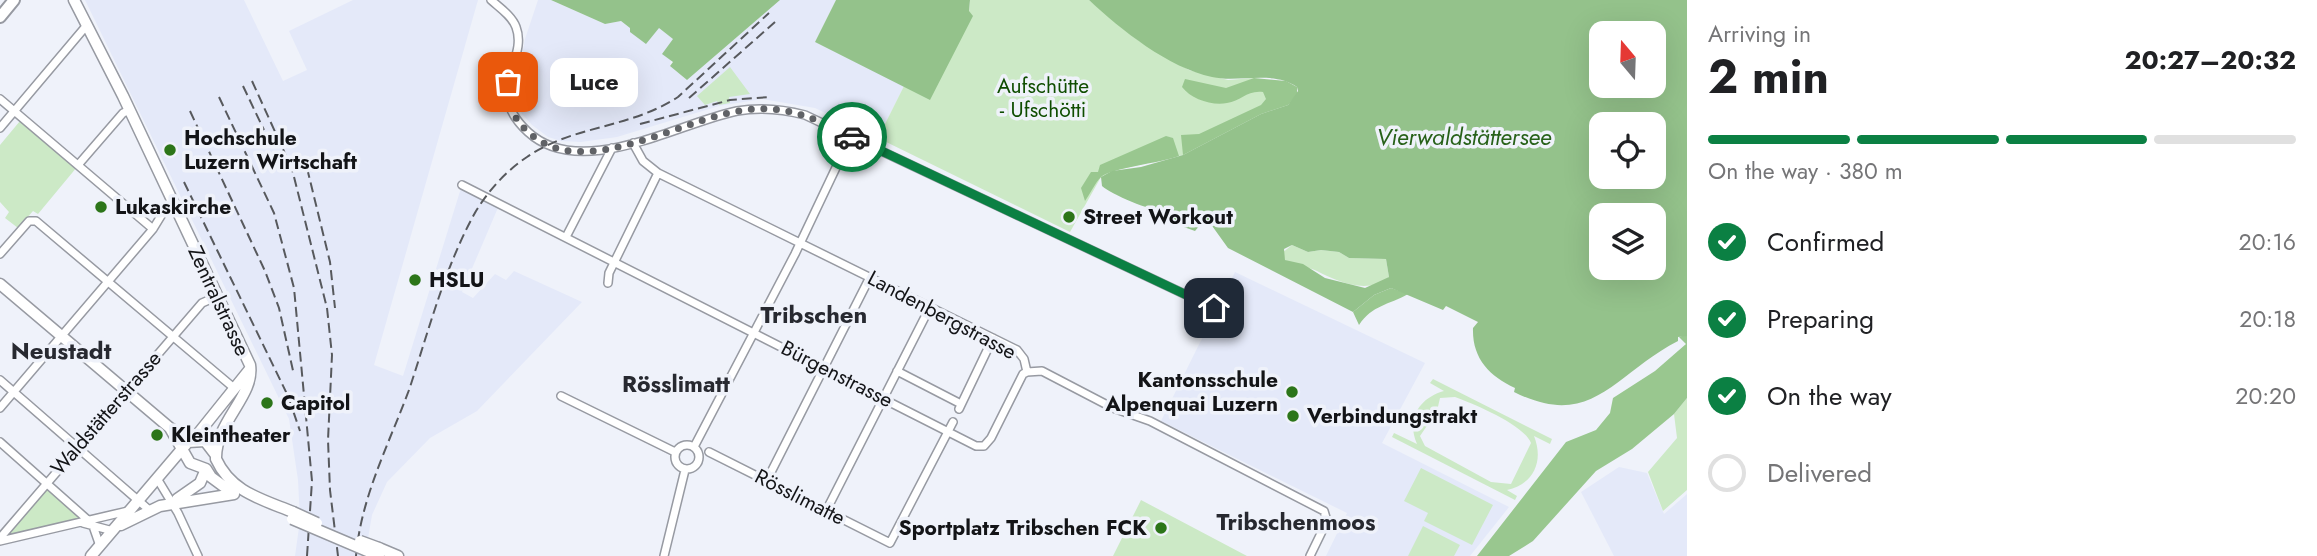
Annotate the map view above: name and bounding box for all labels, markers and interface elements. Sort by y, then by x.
text: Arriving in [1708,17,1811,51]
north arrow [1589,21,1666,98]
map controls [1589,21,1666,280]
text: 20:27–20:32 [2124,41,2296,79]
text: 2 min [1708,44,1829,110]
pin [478,52,538,112]
callout: Luce [550,57,638,106]
icon: bag [489,63,527,101]
text: Luce [569,65,619,99]
park label: Aufschütte - Ufschötti [997,71,1089,125]
courier [817,102,887,172]
button: locate [1589,112,1666,189]
icon: car [833,118,871,156]
water label: Vierwaldstättersee [1376,120,1552,154]
place label: Hochschule Luzern Wirtschaft [184,123,357,177]
marker: Hochschule Luzern Wirtschaft [162,142,178,158]
text: On the way · 380 m [1708,154,1903,188]
place label: Lukaskirche [115,192,231,222]
marker: Lukaskirche [93,199,109,215]
place label: Street Workout [1083,202,1233,232]
button: layers [1589,203,1666,280]
marker: Street Workout [1061,209,1077,225]
icon: check [1708,223,1746,261]
text: Confirmed [1767,223,1884,261]
text: 20:16 [2239,225,2296,259]
street label: Zentralstrasse [180,241,258,361]
street label: Landenbergstrasse [862,263,1022,367]
place label: HSLU [429,265,484,295]
marker: HSLU [407,272,423,288]
pin [1184,278,1244,338]
icon: home [1195,289,1233,327]
district label: Tribschen [761,297,867,332]
icon: check [1708,300,1746,338]
text: Preparing [1767,300,1874,338]
text: 20:18 [2239,302,2296,336]
district label: Neustadt [11,333,112,368]
street label: Bürgenstrasse [776,333,898,415]
street label: Waldstätterstrasse [44,344,169,482]
place label: Kantonsschule Alpenquai Luzern [1104,365,1278,419]
district label: Rösslimatt [622,367,731,401]
icon: check [1708,377,1746,415]
text: On the way [1767,377,1892,415]
text: 20:20 [2235,379,2296,413]
marker: Kantonsschule Alpenquai Luzern [1284,384,1300,400]
place label: Capitol [281,388,351,418]
marker: Capitol [259,395,275,411]
place label: Verbindungstrakt [1306,401,1477,431]
marker: Verbindungstrakt [1285,408,1301,424]
place label: Kleintheater [171,420,291,450]
marker: Kleintheater [149,427,165,443]
text: Delivered [1767,454,1872,492]
street label: Rösslimatte [750,461,851,533]
district label: Tribschenmoos [1217,505,1375,539]
place label: Sportplatz Tribschen FCK [899,513,1147,543]
marker: Sportplatz Tribschen FCK [1153,520,1169,536]

